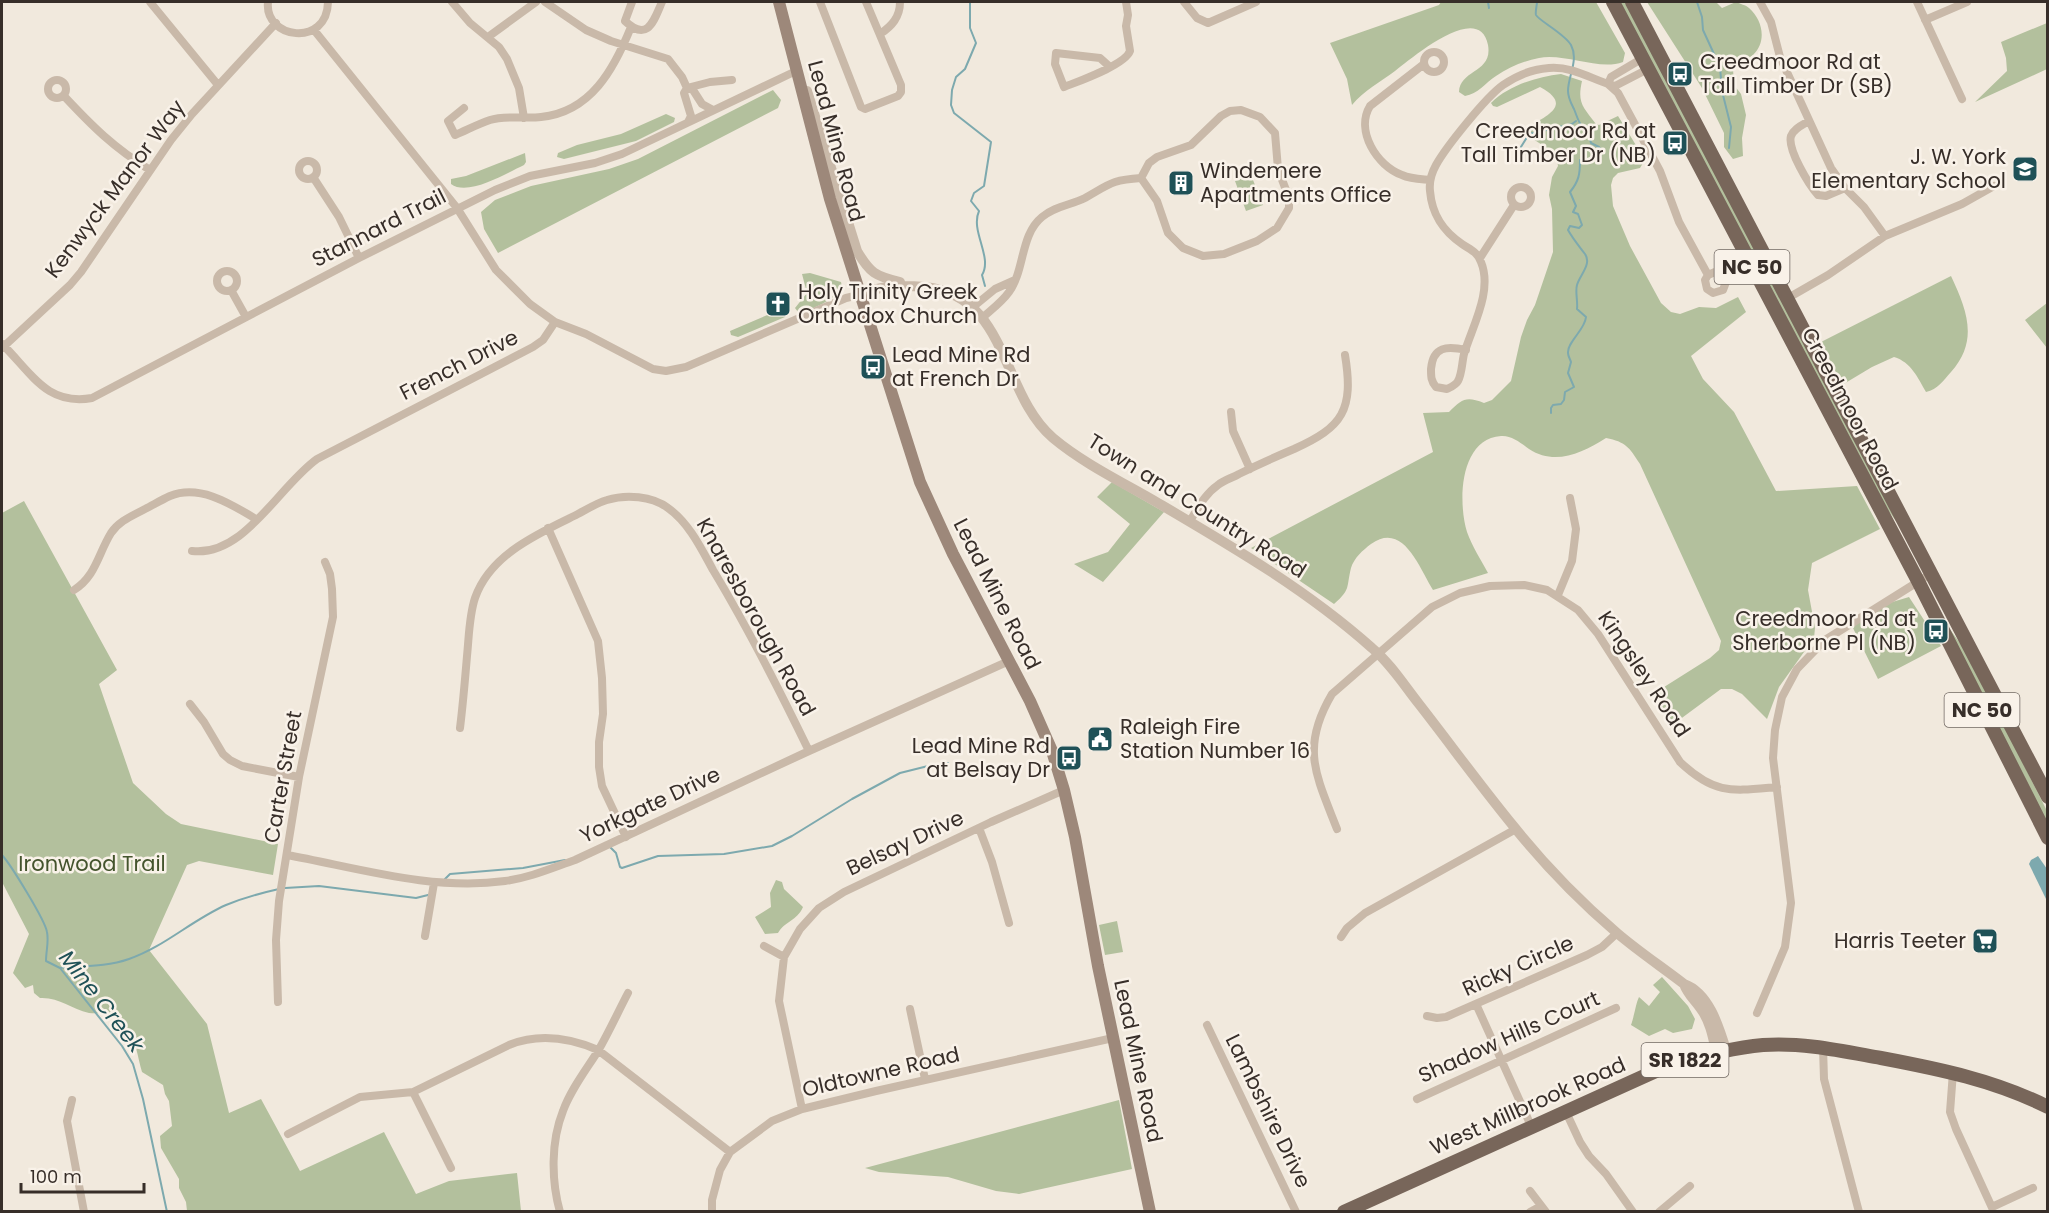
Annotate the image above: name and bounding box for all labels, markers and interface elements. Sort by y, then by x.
place label: Creedmoor Rd at Tall Timber Dr (SB) [1700,47,1893,100]
street label: Lead Mine Road [801,57,872,225]
bus stop icon: Creedmoor Rd at Tall Timber Dr (SB) [1665,59,1695,89]
street label: Kenwyck Manor Way [38,93,191,284]
place label: Creedmoor Rd at Tall Timber Dr (NB) [1461,116,1656,169]
bus stop icon: Creedmoor Rd at Tall Timber Dr (NB) [1660,128,1690,158]
place label: J. W. York Elementary School [1811,142,2006,195]
school or university icon: J. W. York Elementary School [2010,154,2040,184]
place label: Windemere Apartments Office [1200,156,1392,209]
building icon: Windemere Apartments Office [1166,168,1196,198]
street label: Stannard Trail [307,181,451,274]
road number: NC 50 [1714,250,1790,284]
place label: Holy Trinity Greek Orthodox Church [798,277,978,330]
church icon: Holy Trinity Greek Orthodox Church [763,289,793,319]
street label: French Drive [395,322,523,407]
street label: Creedmoor Road [1795,322,1906,495]
place label: Lead Mine Rd at French Dr [892,340,1030,393]
bus stop icon: Lead Mine Rd at French Dr [858,352,888,382]
street label: Town and Country Road [1082,426,1312,585]
street label: Knaresborough Road [690,513,823,721]
street label: Lead Mine Road [947,513,1048,674]
place label: Creedmoor Rd at Sherborne Pl (NB) [1732,604,1916,657]
street label: Kingsley Road [1591,605,1697,743]
bus stop icon: Creedmoor Rd at Sherborne Pl (NB) [1921,616,1951,646]
road number: NC 50 [1944,693,2020,727]
street label: Carter Street [257,708,308,845]
place label: Raleigh Fire Station Number 16 [1120,712,1310,765]
public building icon: Raleigh Fire Station Number 16 [1085,724,1115,754]
place label: Lead Mine Rd at Belsay Dr [912,731,1050,784]
bus stop icon: Lead Mine Rd at Belsay Dr [1054,743,1084,773]
street label: Yorkgate Drive [575,759,725,850]
street label: Belsay Drive [841,803,968,882]
park label: Ironwood Trail [18,849,166,878]
place label: Harris Teeter [1834,926,1966,955]
supermarket icon: Harris Teeter [1970,926,2000,956]
street label: Ricky Circle [1458,928,1578,1003]
water label: Mine Creek [52,944,153,1060]
street label: Lead Mine Road [1107,977,1170,1145]
street label: Shadow Hills Court [1414,984,1604,1090]
street label: Lambshire Drive [1219,1029,1318,1193]
street label: Oldtowne Road [799,1039,963,1104]
road number: SR 1822 [1642,1043,1728,1077]
street label: West Millbrook Road [1425,1049,1630,1162]
scale bar [21,1156,144,1194]
text: 100 m [30,1164,82,1189]

